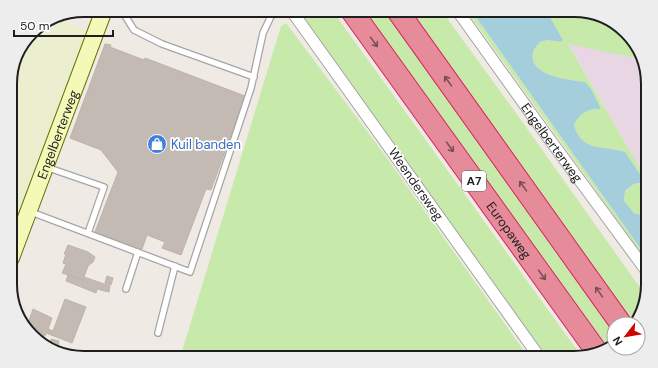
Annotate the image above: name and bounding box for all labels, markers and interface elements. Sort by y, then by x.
scale bar [14,12,113,38]
text: 50 m [20,18,49,34]
one-way arrow [370,36,378,47]
one-way arrow [444,75,452,86]
street label: Engelberterweg [33,87,82,181]
street label: Engelberterweg [518,99,587,185]
shop icon: Kuil banden [146,133,168,155]
place label: Kuil banden [171,136,241,153]
one-way arrow [446,142,454,153]
street label: Weendersweg [385,144,447,224]
road number: A7 [462,171,486,191]
one-way arrow [519,181,527,192]
street label: Europaweg [483,198,536,262]
one-way arrow [538,270,546,281]
one-way arrow [595,287,603,298]
north arrow [606,316,646,356]
text: N [609,334,625,348]

